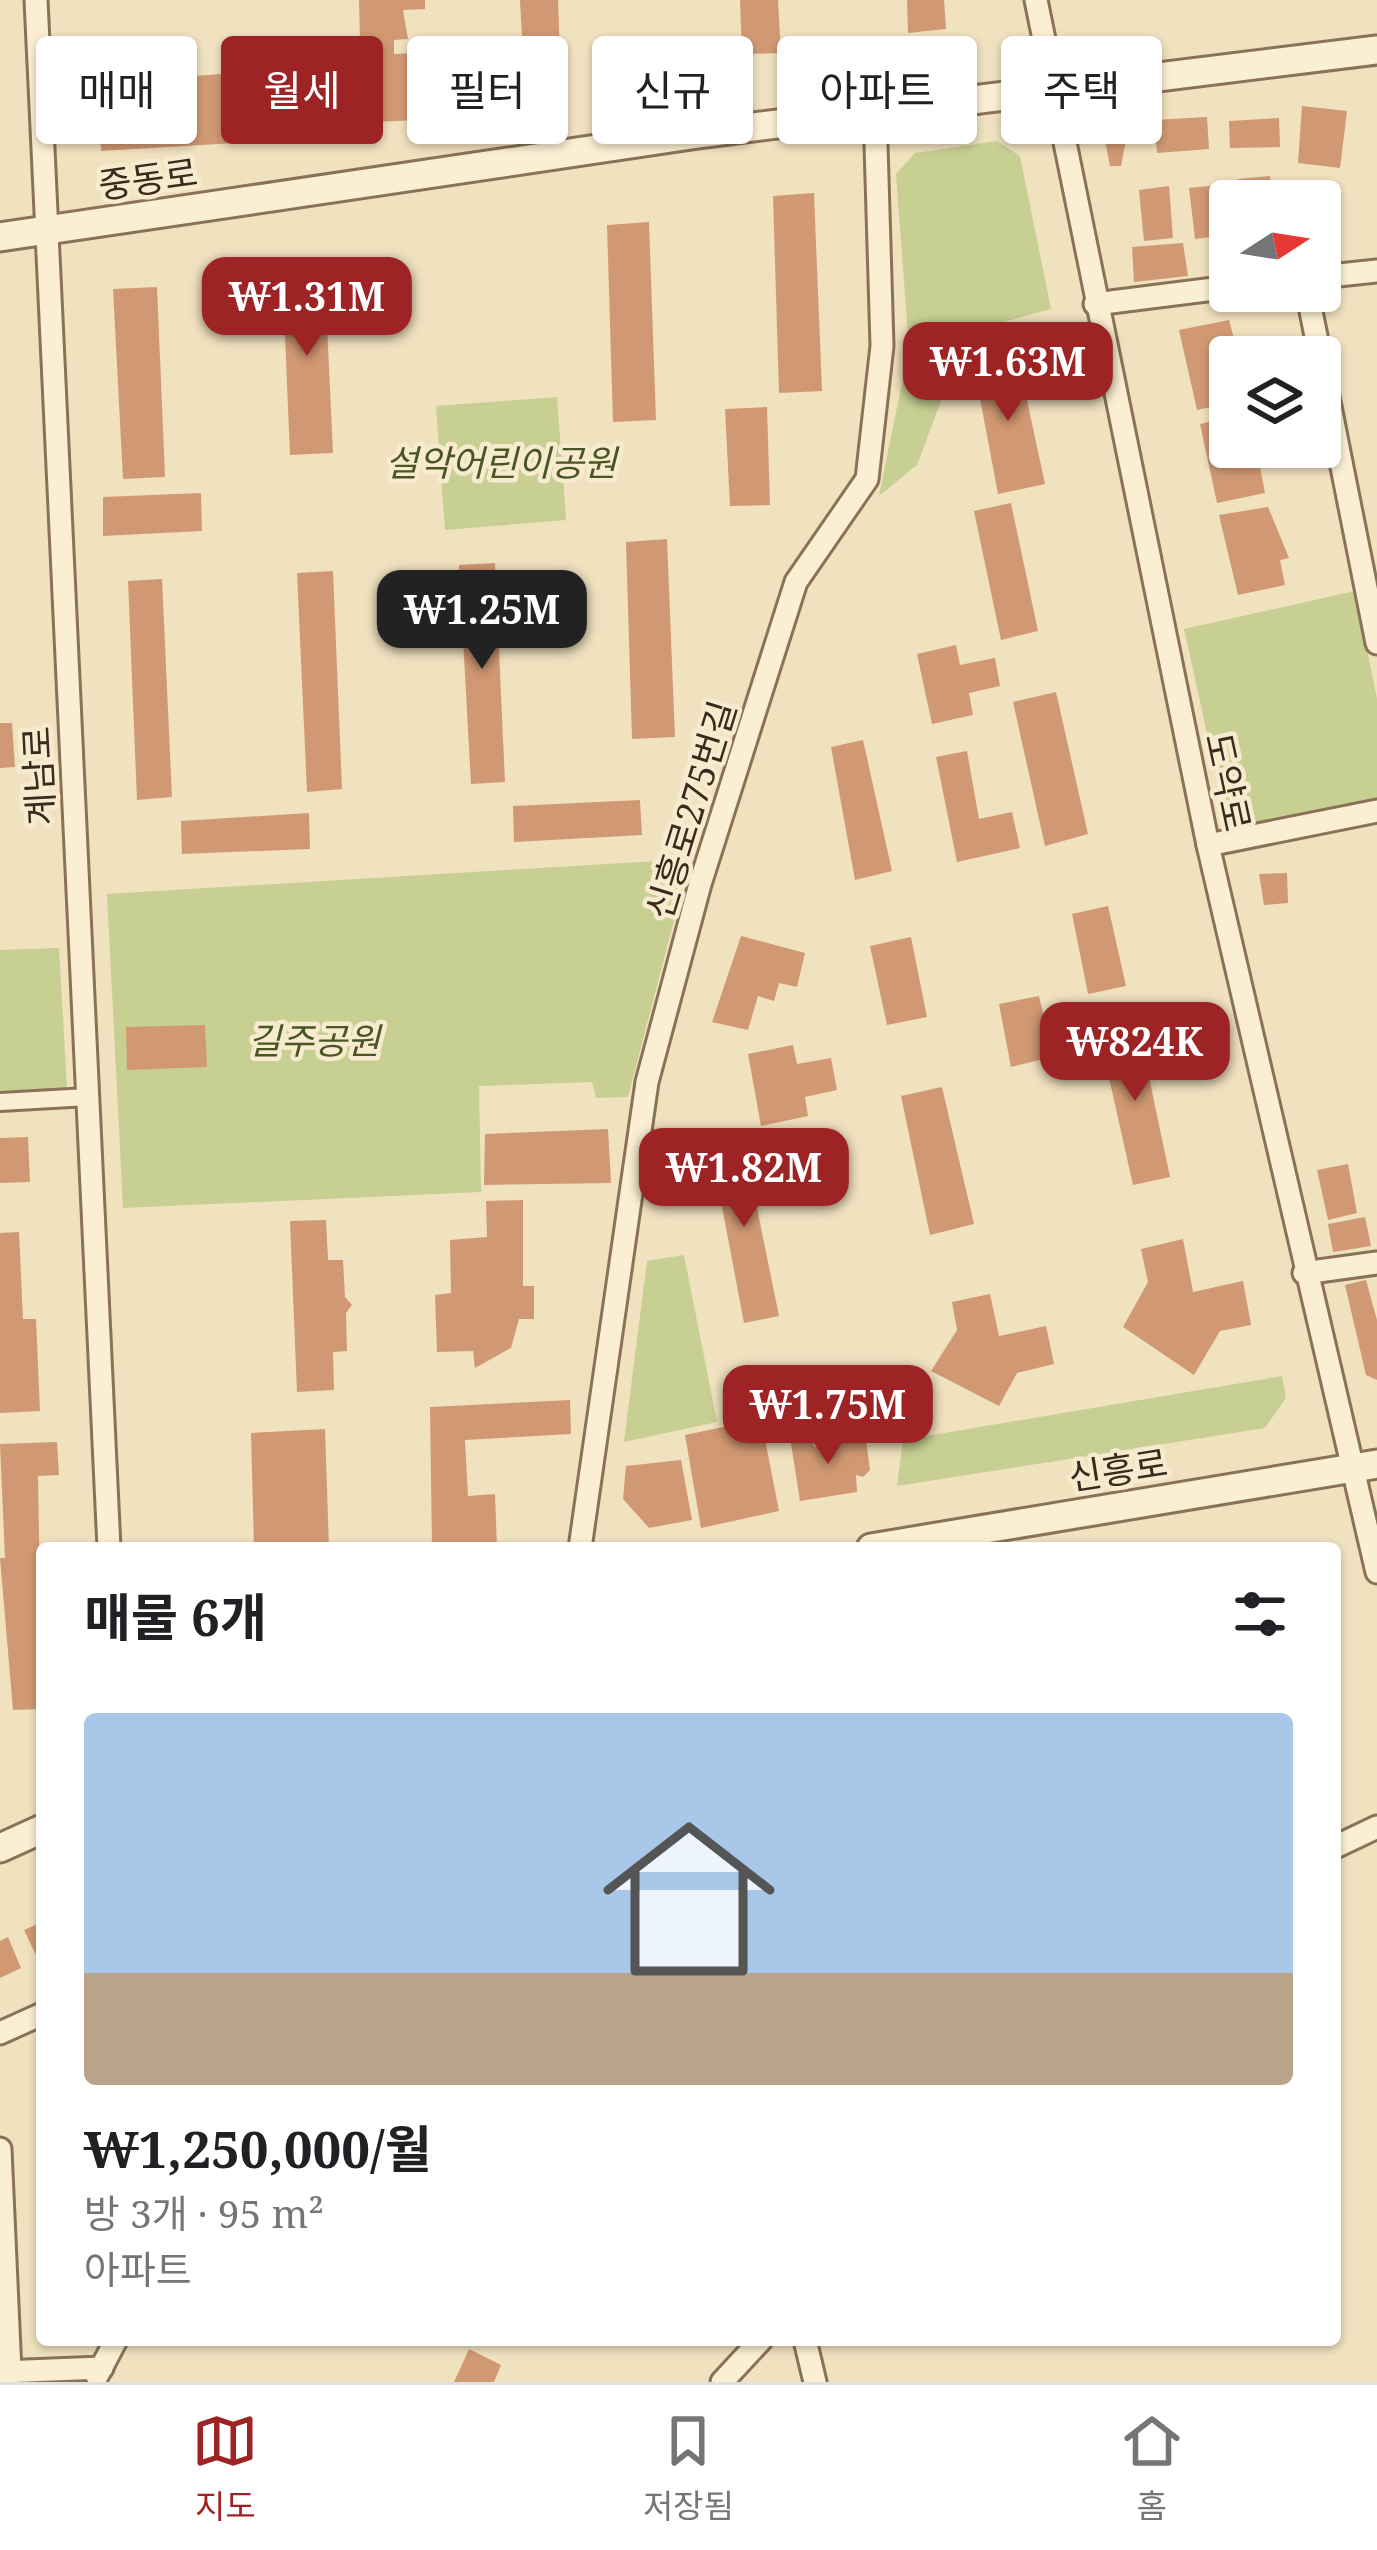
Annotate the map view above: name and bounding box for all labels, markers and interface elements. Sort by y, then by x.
chip: 매매 [36,36,197,144]
chip: 월세 [221,36,383,144]
chip: 필터 [407,36,568,144]
chip: 신규 [592,36,753,144]
chip: 아파트 [777,36,977,144]
chip: 주택 [1001,36,1162,144]
street label: 중동로 [95,147,201,210]
north arrow [1209,180,1341,312]
map controls [1209,180,1341,468]
pin: ₩1.31M [209,257,405,359]
text: ₩1.31M [229,269,385,322]
pin: ₩1.63M [910,322,1106,424]
text: ₩1.63M [930,334,1086,387]
button: layers [1209,336,1341,468]
park label: 설악어린이공원 [385,438,620,487]
pin: ₩1.25M [384,570,580,672]
text: ₩1.25M [404,582,560,635]
street label: 신흥로275번길 [634,695,747,925]
street label: 계남로 [11,725,66,827]
street label: 도약로 [1194,728,1263,836]
pin: ₩824K [1051,1002,1219,1104]
text: ₩824K [1067,1014,1203,1067]
park label: 길주공원 [248,1016,383,1065]
pin: ₩1.82M [646,1128,842,1230]
text: ₩1.82M [666,1140,822,1193]
pin: ₩1.75M [730,1365,926,1467]
text: ₩1.75M [750,1377,906,1430]
street label: 신흥로 [1065,1438,1171,1501]
text: 매물 6개 [84,1581,267,1651]
icon: filters [1227,1581,1293,1647]
icon: home [581,1791,797,2007]
text: ₩1,250,000/월 [84,2113,432,2183]
text: 방 3개 · 95 m² [84,2186,324,2239]
text: 아파트 [84,2242,192,2295]
tab: 지도 [192,2408,258,2528]
tab: 저장됨 [643,2408,734,2528]
tab: 홈 [1119,2408,1185,2528]

